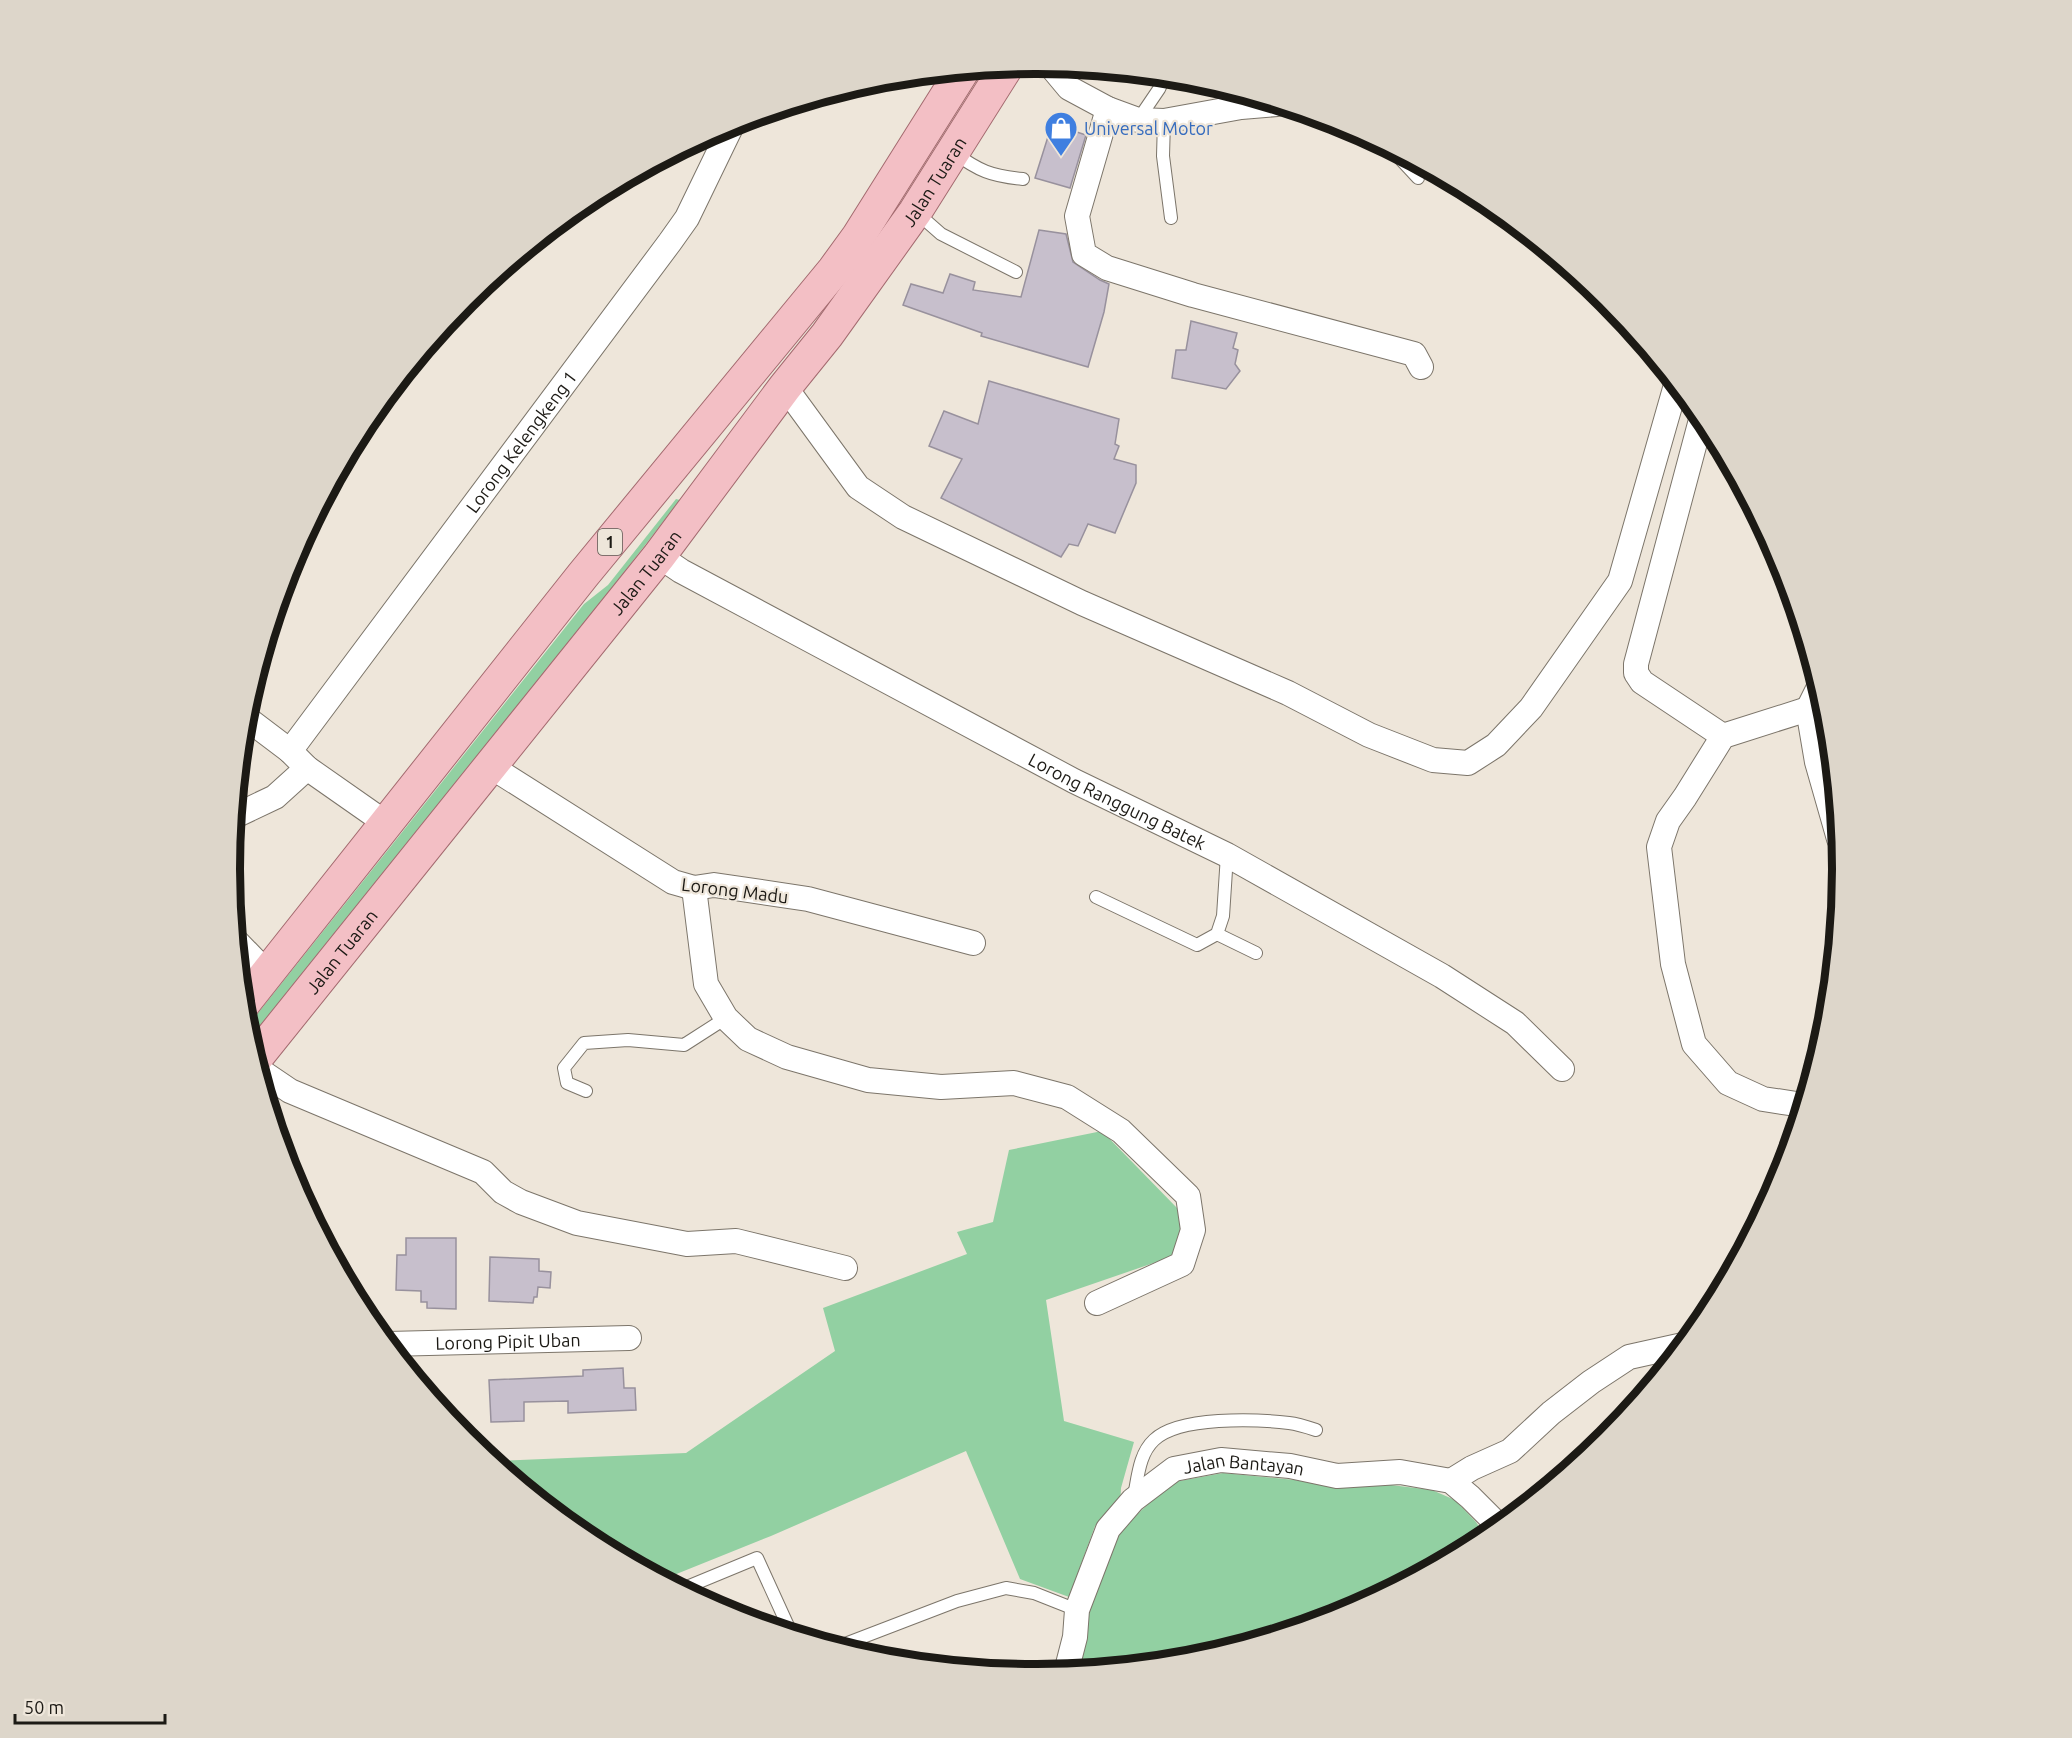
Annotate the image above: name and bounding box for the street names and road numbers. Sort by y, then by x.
street label: Jalan Tuaran [898,133,970,230]
street label: Lorong Kelengkeng 1 [462,367,580,516]
street label: Jalan Tuaran [606,526,685,619]
road number: 1 [598,529,622,555]
street label: Lorong Ranggung Batek [1025,749,1209,853]
street label: Lorong Madu [680,874,790,906]
street label: Jalan Tuaran [302,905,381,997]
street label: Lorong Pipit Uban [435,1329,581,1353]
street label: Jalan Bantayan [1181,1449,1306,1479]

